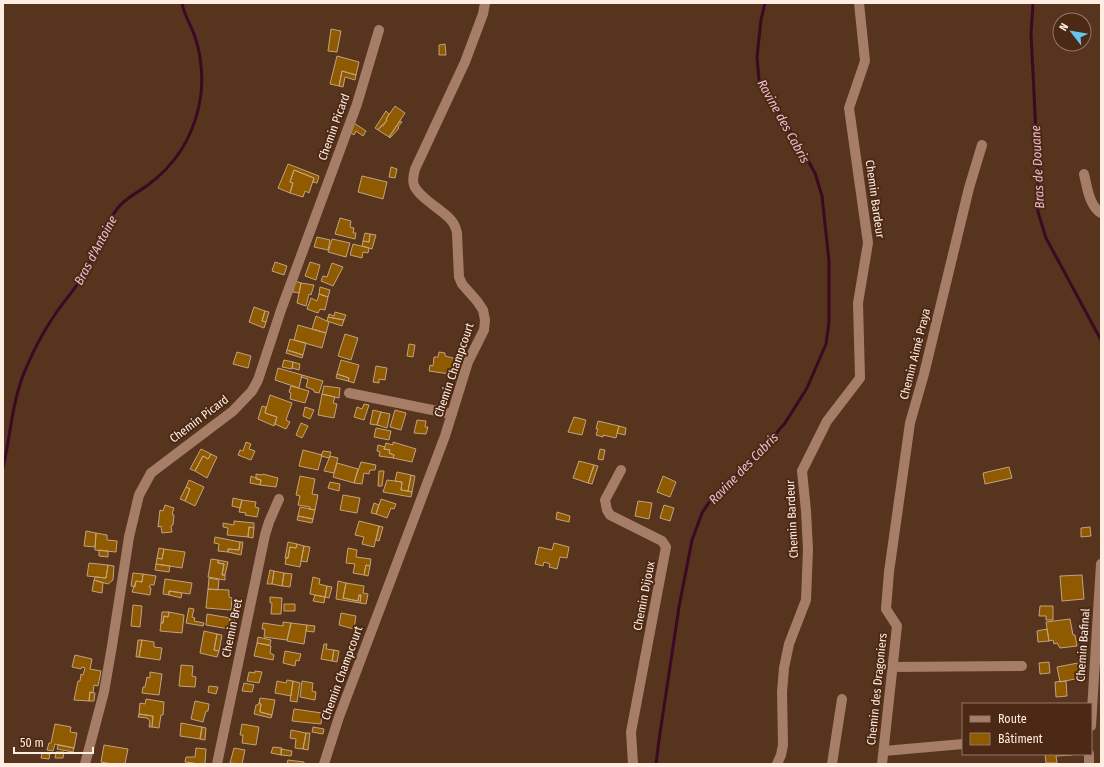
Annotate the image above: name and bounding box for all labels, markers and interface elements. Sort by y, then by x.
north arrow [1052,12,1092,52]
text: N [1057,21,1071,33]
water label: Ravine des Cabris [754,77,813,166]
street label: Chemin Picard [315,92,353,162]
water label: Bras de Douane [1028,125,1047,209]
street label: Chemin Bardeur [863,159,888,240]
water label: Bras d'Antoine [71,213,120,287]
street label: Chemin Aimé Praya [897,307,933,401]
street label: Chemin Champcourt [431,321,477,419]
street label: Chemin Picard [167,392,231,446]
water label: Ravine des Cabris [706,429,781,507]
street label: Chemin Bardeur [783,479,801,559]
street label: Chemin Dijoux [630,559,658,632]
street label: Chemin Bret [219,597,245,659]
street label: Chemin Bafinal [1073,608,1093,682]
street label: Chemin Champcourt [318,624,366,722]
street label: Chemin des Dragoniers [864,632,890,746]
legend [962,703,1092,755]
text: Route [998,712,1027,726]
scale bar [14,729,93,755]
text: Bâtiment [998,732,1043,746]
text: 50 m [20,736,44,750]

